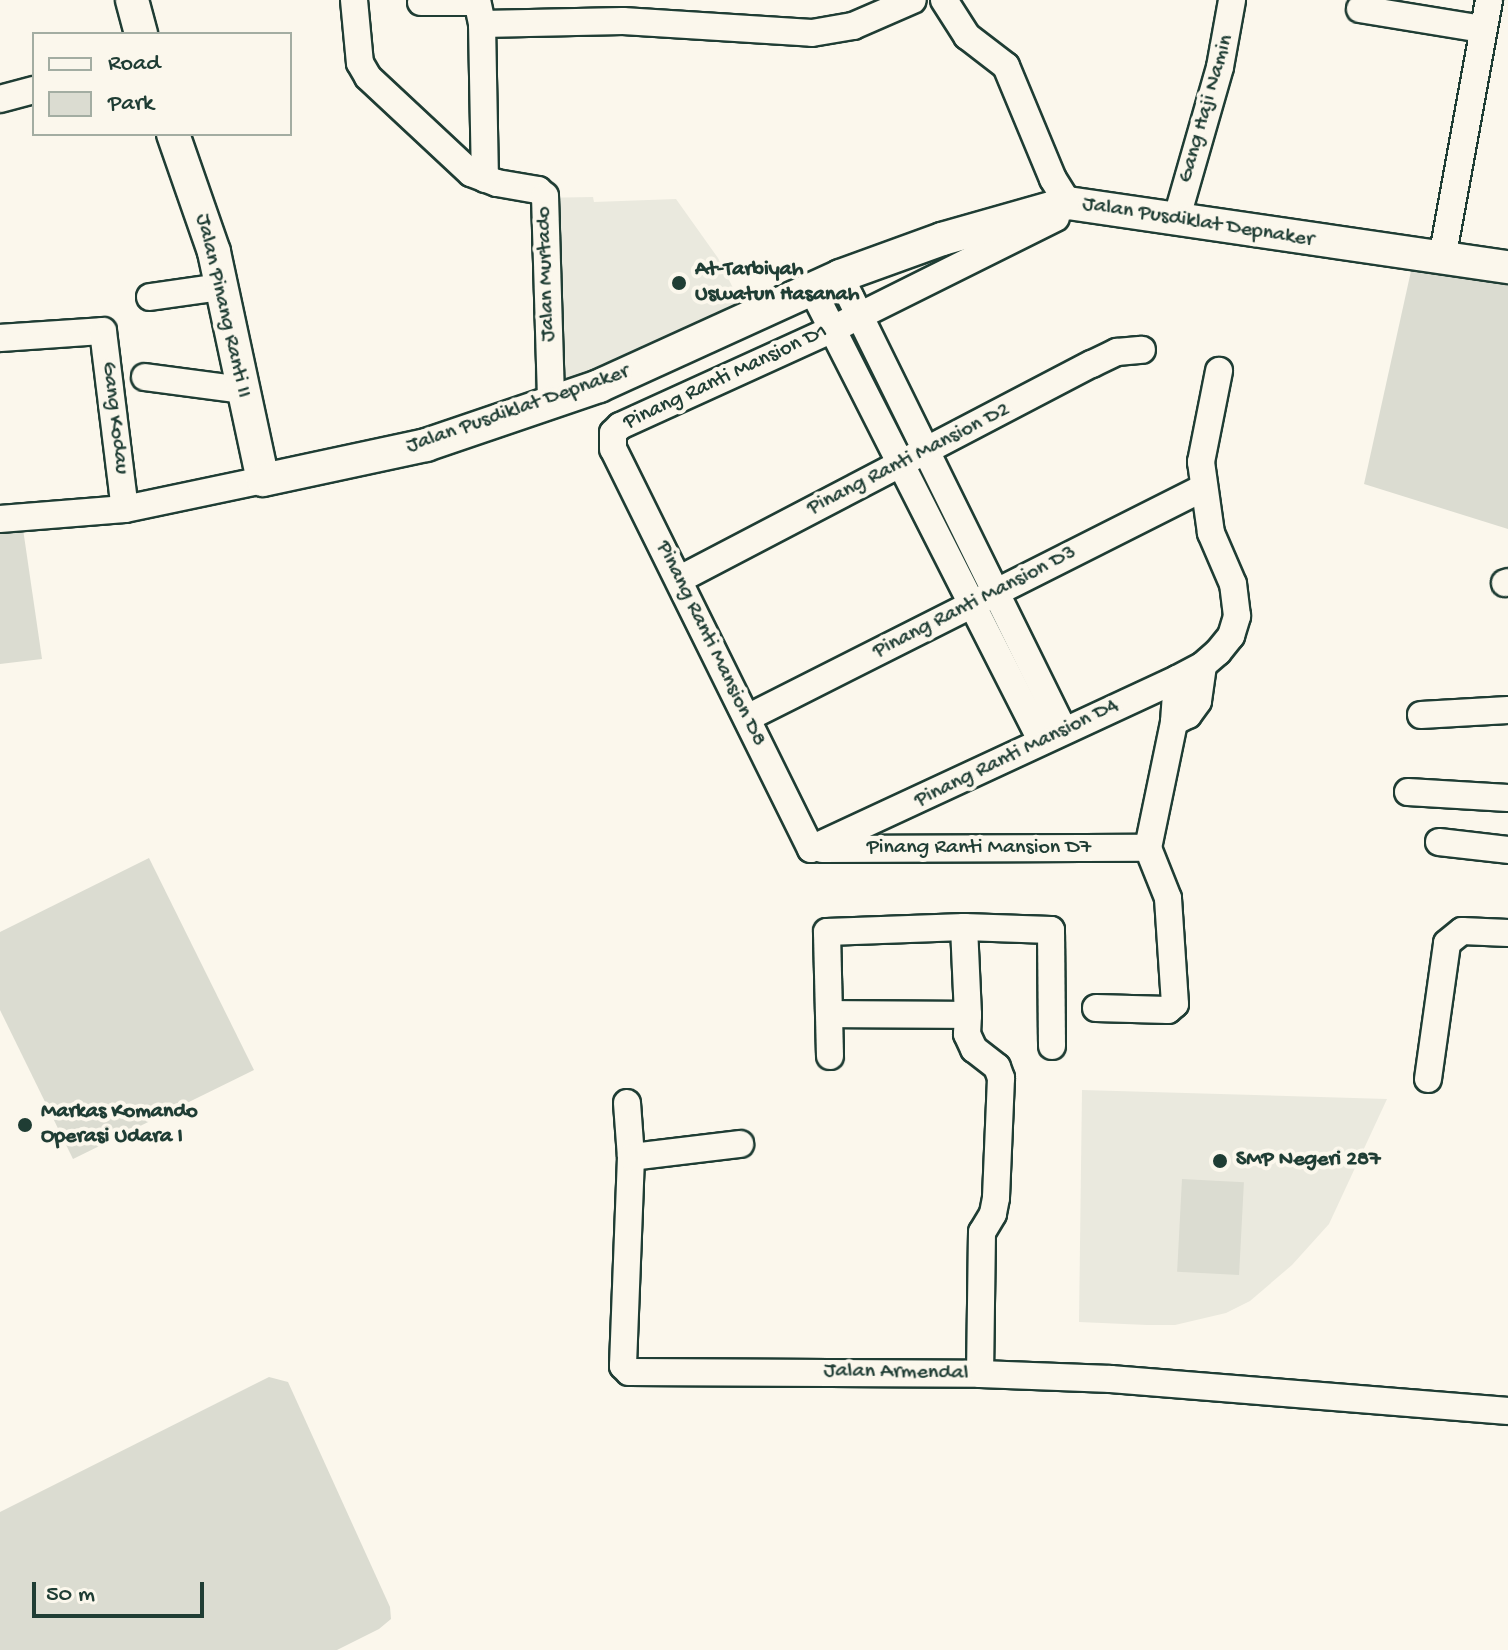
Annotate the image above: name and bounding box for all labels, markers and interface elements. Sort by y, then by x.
legend [32,32,292,136]
street label: Gang Haji Namin [1173,32,1241,186]
text: Road [108,50,160,79]
text: Park [108,90,154,119]
street label: Jalan Pusdiklat Depnaker [1080,192,1316,254]
street label: Jalan Murtado [531,206,563,342]
street label: Jalan Pinang Ranti II [188,211,256,401]
place label: At-Tarbiyah Uswatun Hasanah [695,257,860,308]
marker: At-Tarbiyah Uswatun Hasanah [670,274,688,292]
street label: Pinang Ranti Mansion D1 [620,319,832,437]
street label: Jalan Pusdiklat Depnaker [403,359,633,461]
street label: Gang Kodau [94,360,134,476]
street label: Pinang Ranti Mansion D2 [803,397,1015,523]
street label: Pinang Ranti Mansion D8 [649,537,771,751]
street label: Pinang Ranti Mansion D3 [869,540,1081,666]
street label: Pinang Ranti Mansion D4 [911,693,1123,815]
street label: Pinang Ranti Mansion D7 [867,836,1091,862]
place label: Markas Komando Operasi Udara I [41,1099,198,1150]
marker: Markas Komando Operasi Udara I [16,1116,34,1134]
place label: SMP Negeri 287 [1236,1148,1380,1174]
marker: SMP Negeri 287 [1211,1152,1229,1170]
street label: Jalan Armendal [823,1359,969,1387]
scale bar [36,1566,208,1616]
text: 50 m [46,1581,95,1610]

